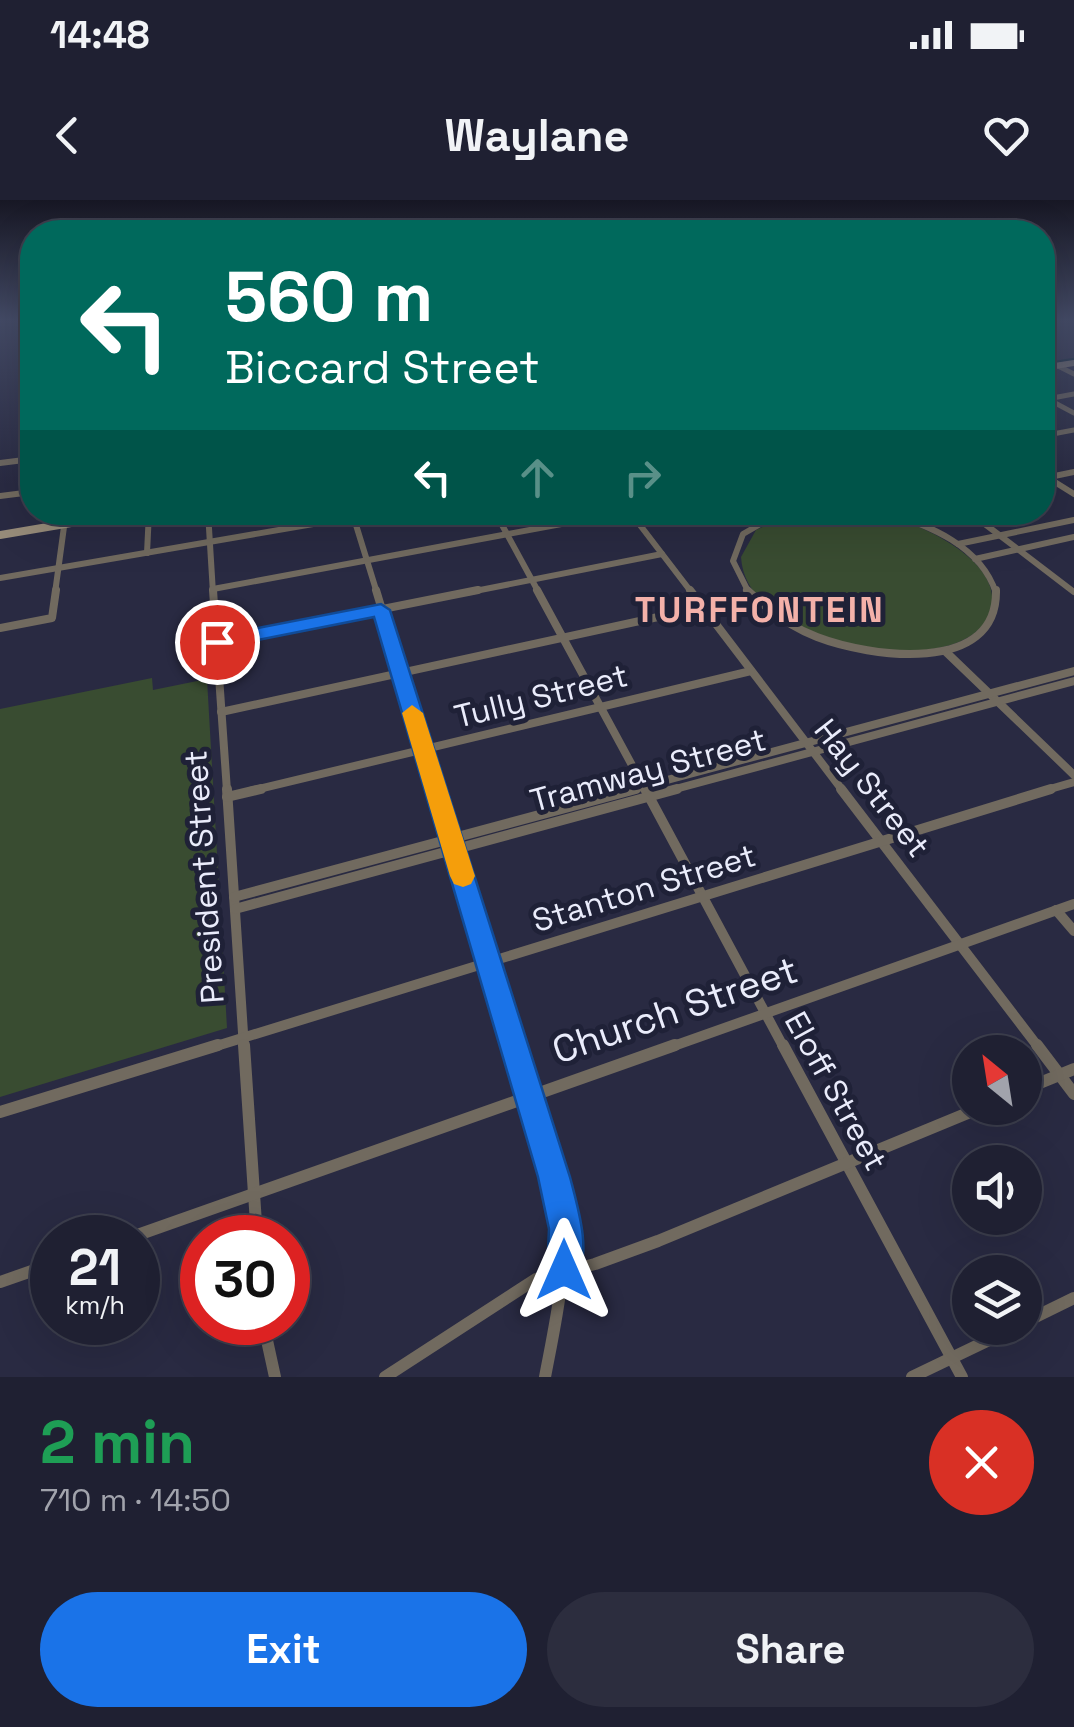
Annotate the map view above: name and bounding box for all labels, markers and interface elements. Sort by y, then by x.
text: 14:48 [50,11,150,59]
text: Waylane [445,107,629,164]
icon: back [40,108,95,163]
icon: heart [979,108,1034,163]
text: 560 m [225,252,433,341]
icon: left [60,260,190,390]
text: Biccard Street [225,339,540,396]
icon: left [405,450,460,505]
icon: ahead [510,450,565,505]
icon: right [615,450,670,505]
district label: TURFFONTEIN [635,588,885,632]
pin [175,600,260,685]
icon: arrive [190,615,245,670]
street label: Tully Street [450,655,632,737]
street label: Hay Street [806,711,938,865]
street label: Tramway Street [526,719,770,821]
street label: President Street [175,749,233,1005]
street label: Stanton Street [528,835,760,941]
street label: Church Street [546,946,804,1074]
street label: Eloff Street [776,1005,896,1177]
north arrow [952,1035,1042,1125]
map controls [952,1035,1042,1345]
button: sound [952,1145,1042,1235]
speed limit sign: 30 [180,1215,310,1345]
position arrow [512,1218,616,1322]
text: 21 [69,1236,121,1300]
button: layers [952,1255,1042,1345]
text: km/h [65,1289,125,1321]
text: 2 min [40,1404,195,1481]
button: close [929,1410,1034,1515]
text: 710 m · 14:50 [40,1480,231,1520]
button: Exit [40,1592,527,1707]
button: Share [547,1592,1034,1707]

